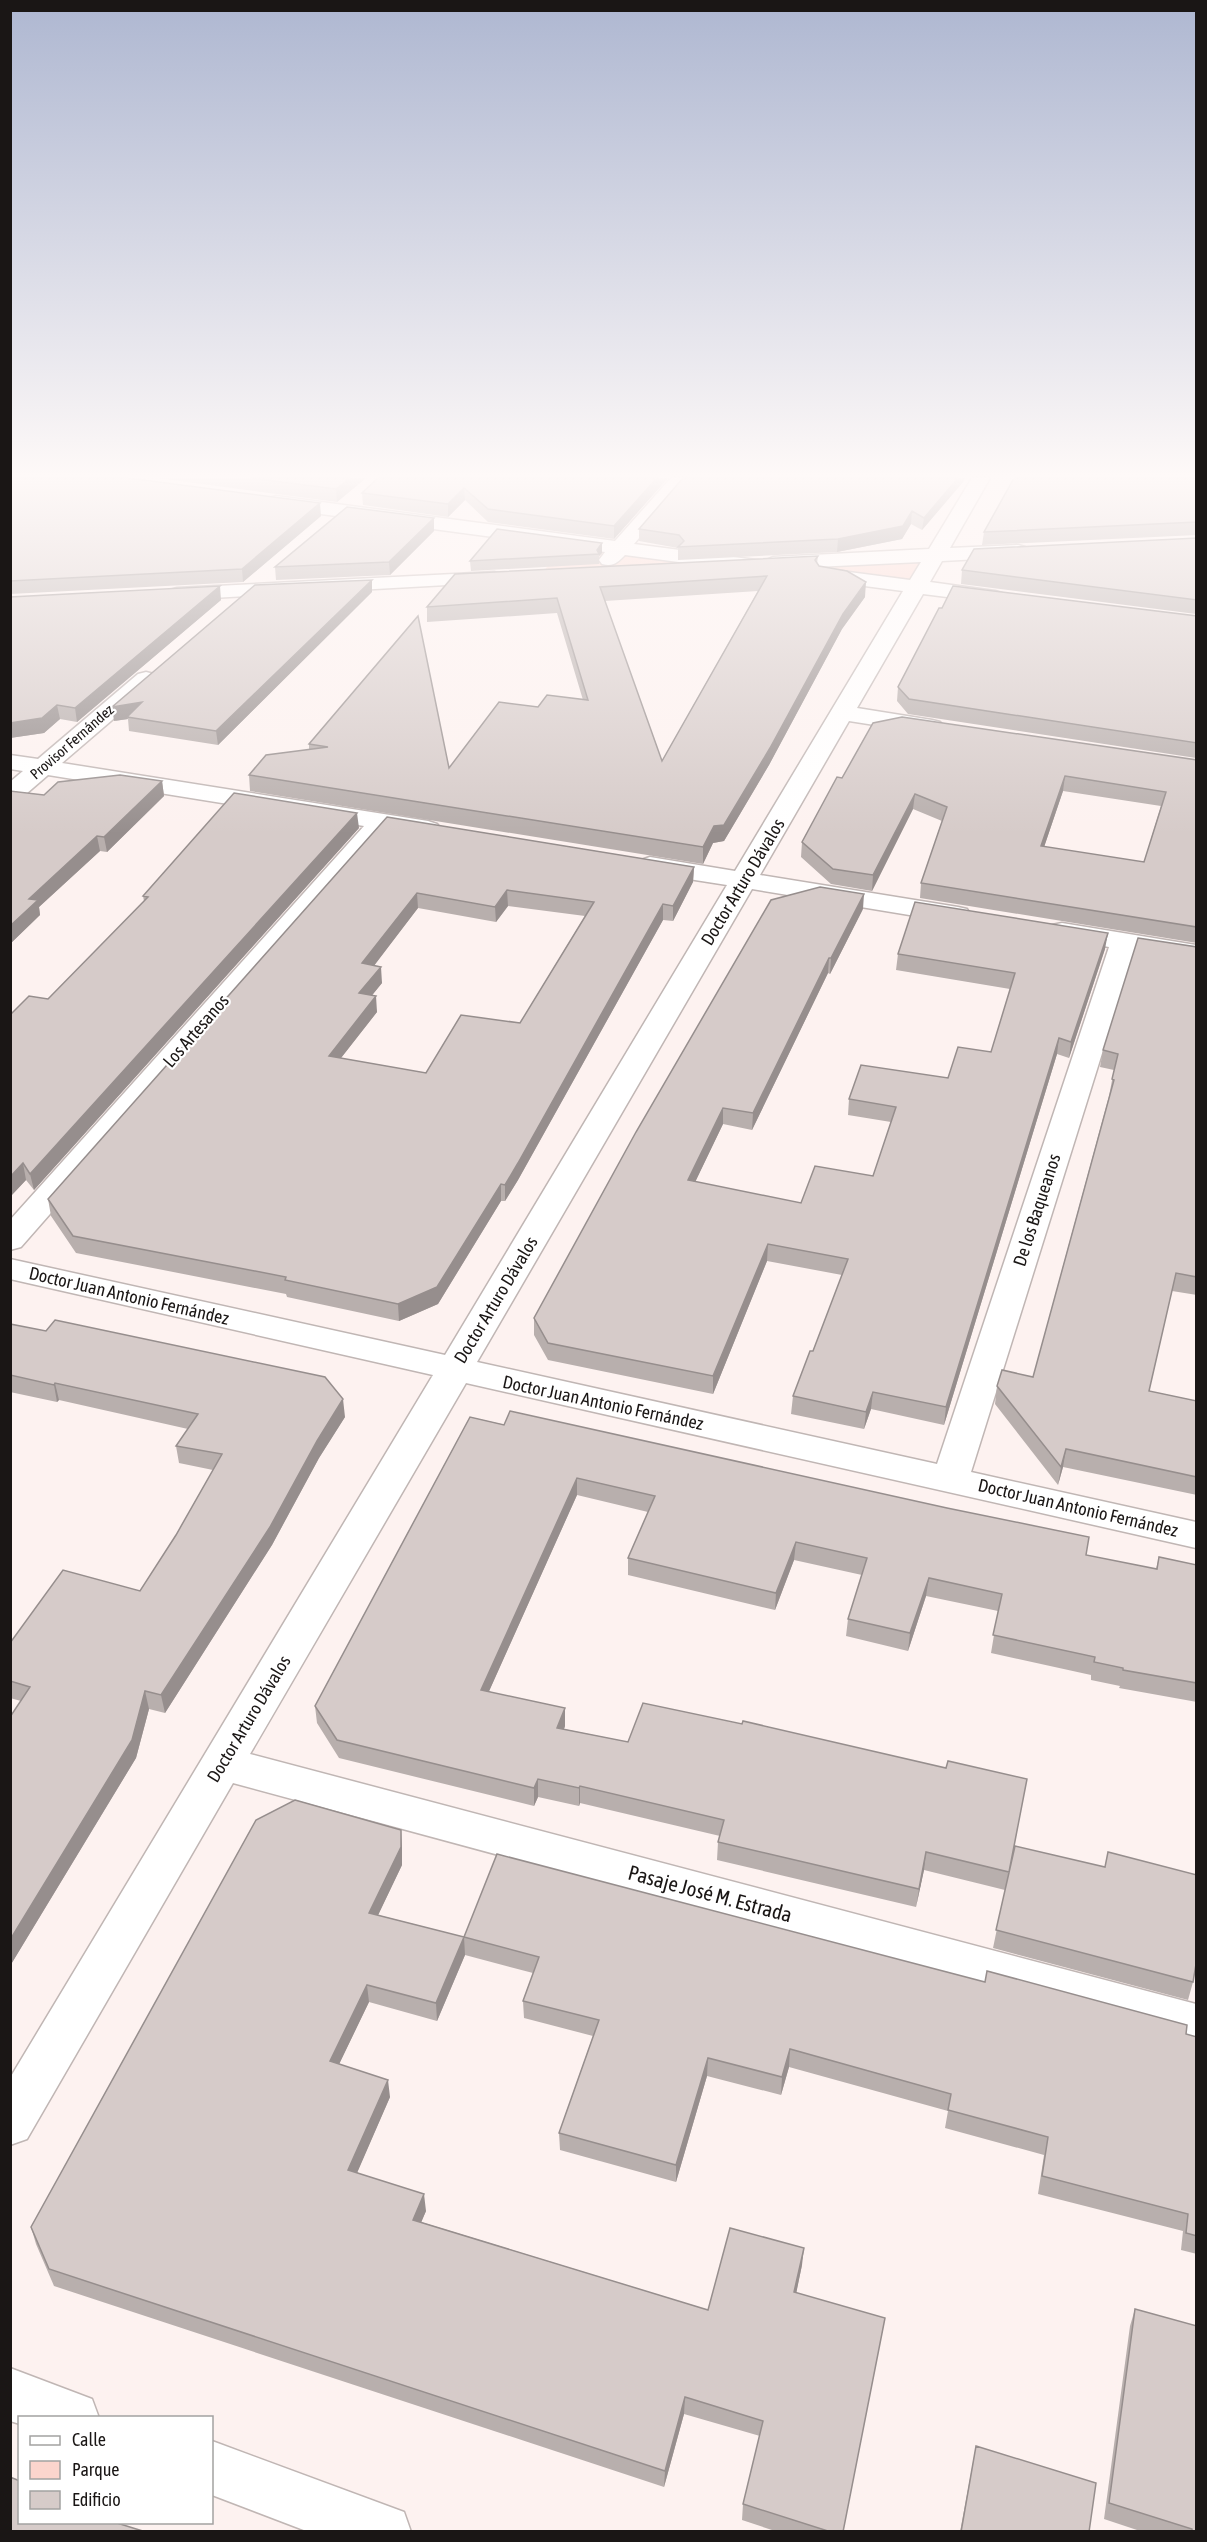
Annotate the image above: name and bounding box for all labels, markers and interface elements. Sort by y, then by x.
street label: Provisor Fernández [26,700,117,782]
street label: Doctor Arturo Dávalos [696,815,789,949]
street label: Los Artesanos [158,990,233,1071]
street label: De los Baqueanos [1008,1151,1065,1269]
street label: Doctor Arturo Dávalos [449,1233,542,1367]
street label: Doctor Juan Antonio Fernández [27,1262,232,1329]
street label: Doctor Juan Antonio Fernández [501,1371,706,1434]
street label: Doctor Juan Antonio Fernández [976,1474,1181,1541]
street label: Doctor Arturo Dávalos [202,1652,295,1786]
street label: Pasaje José M. Estrada [626,1860,795,1926]
legend [18,2416,213,2524]
text: Calle [72,2429,106,2450]
text: Parque [72,2459,120,2480]
text: Edificio [72,2489,121,2510]

